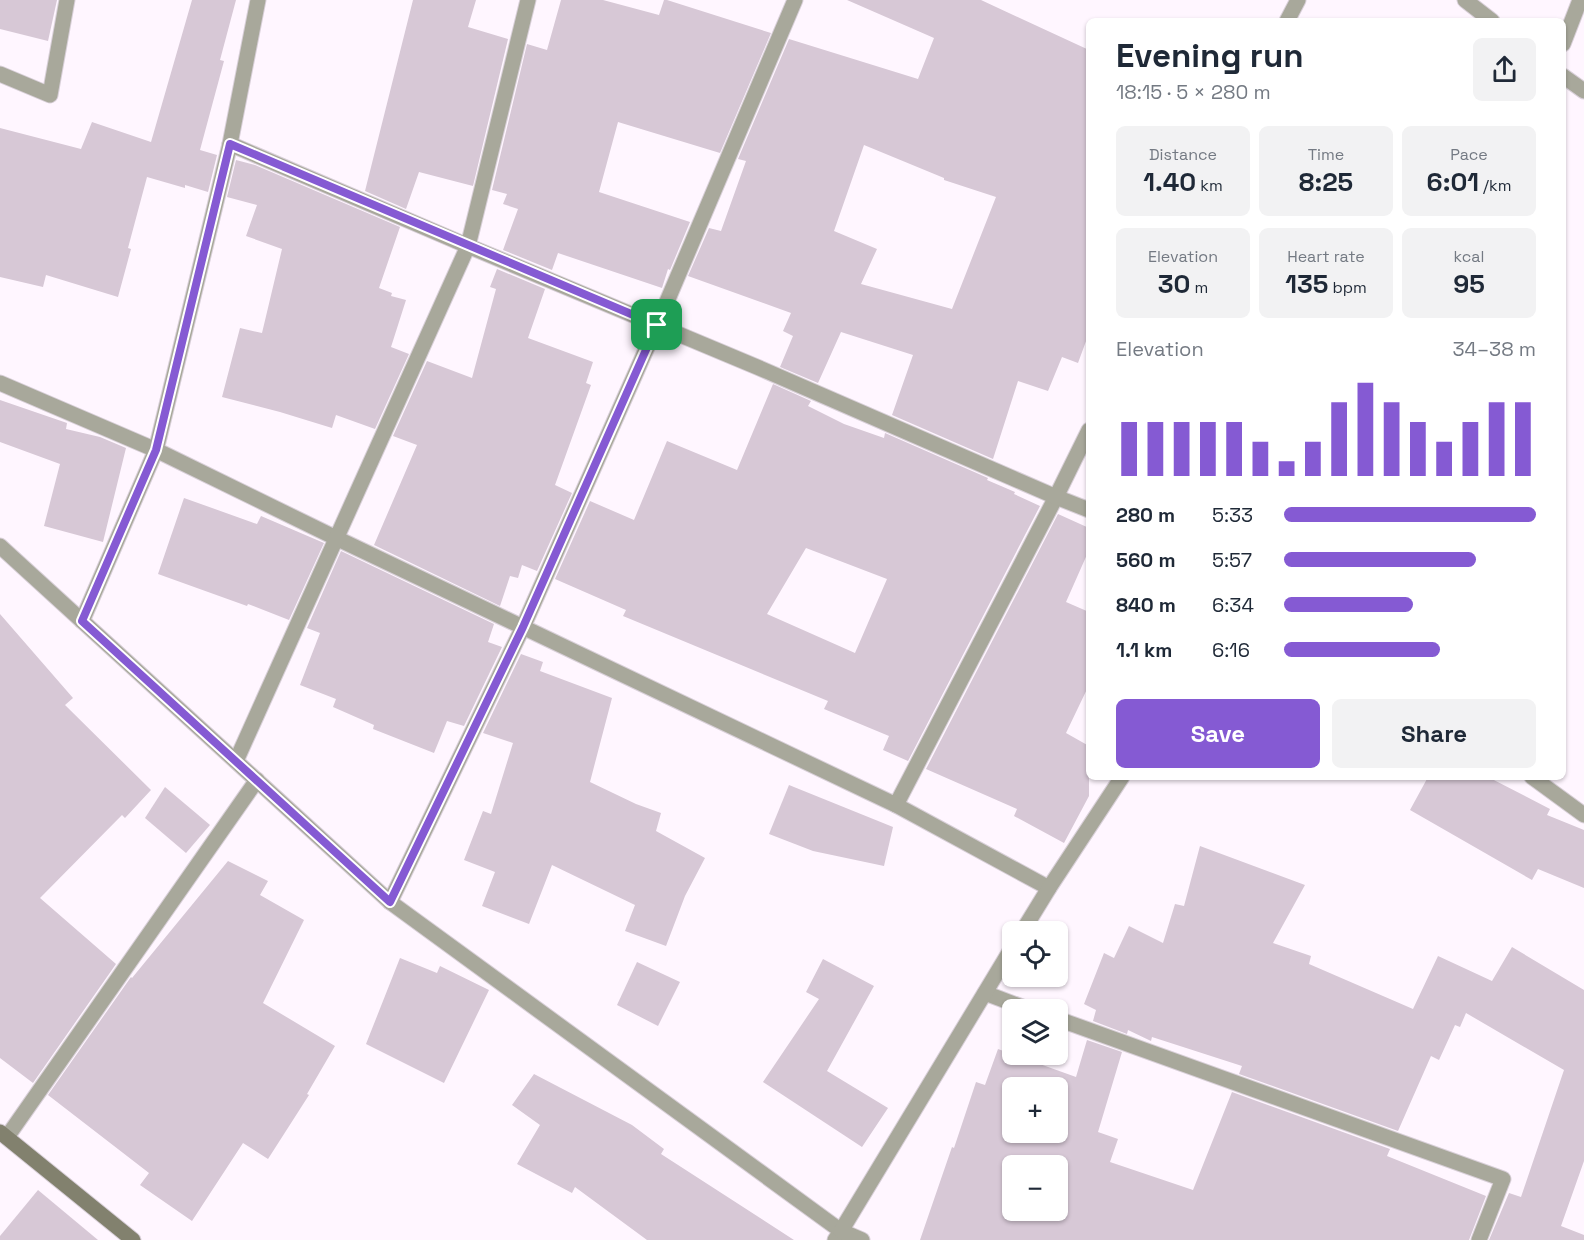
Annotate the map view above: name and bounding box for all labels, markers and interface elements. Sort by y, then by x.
text: Evening run [1116,35,1304,77]
button: share [1473,38,1536,101]
text: 18:15 · 5 × 280 m [1116,79,1271,105]
text: Distance [1149,144,1217,165]
text: Time [1308,144,1344,165]
text: Pace [1450,144,1488,165]
text: 1.40 [1143,165,1196,199]
text: 8:25 [1299,165,1353,199]
text: 6:01 [1427,165,1479,199]
text: km [1196,175,1223,196]
text: /km [1479,175,1511,196]
text: Elevation [1148,246,1218,267]
text: Heart rate [1287,246,1365,267]
text: kcal [1454,246,1484,267]
text: 30 [1158,267,1190,301]
text: 135 [1285,267,1328,301]
text: 95 [1453,267,1485,301]
text: m [1190,277,1208,298]
text: bpm [1328,277,1367,298]
pin [631,299,682,350]
icon: arrive [640,308,673,341]
text: Elevation [1116,336,1204,362]
text: 34–38 m [1452,336,1536,362]
text: 280 m [1116,502,1175,528]
text: 5:33 [1212,502,1253,528]
text: 560 m [1116,547,1175,573]
text: 5:57 [1212,547,1252,573]
text: 840 m [1116,592,1176,618]
text: 6:34 [1212,592,1254,618]
text: 1.1 km [1116,637,1172,663]
text: 6:16 [1212,637,1250,663]
button: Save [1116,699,1320,768]
button: Share [1332,699,1536,768]
map controls [1002,921,1068,1221]
button: locate [1002,921,1068,987]
button: layers [1002,999,1068,1065]
button: + [1002,1077,1068,1143]
button: − [1002,1155,1068,1221]

